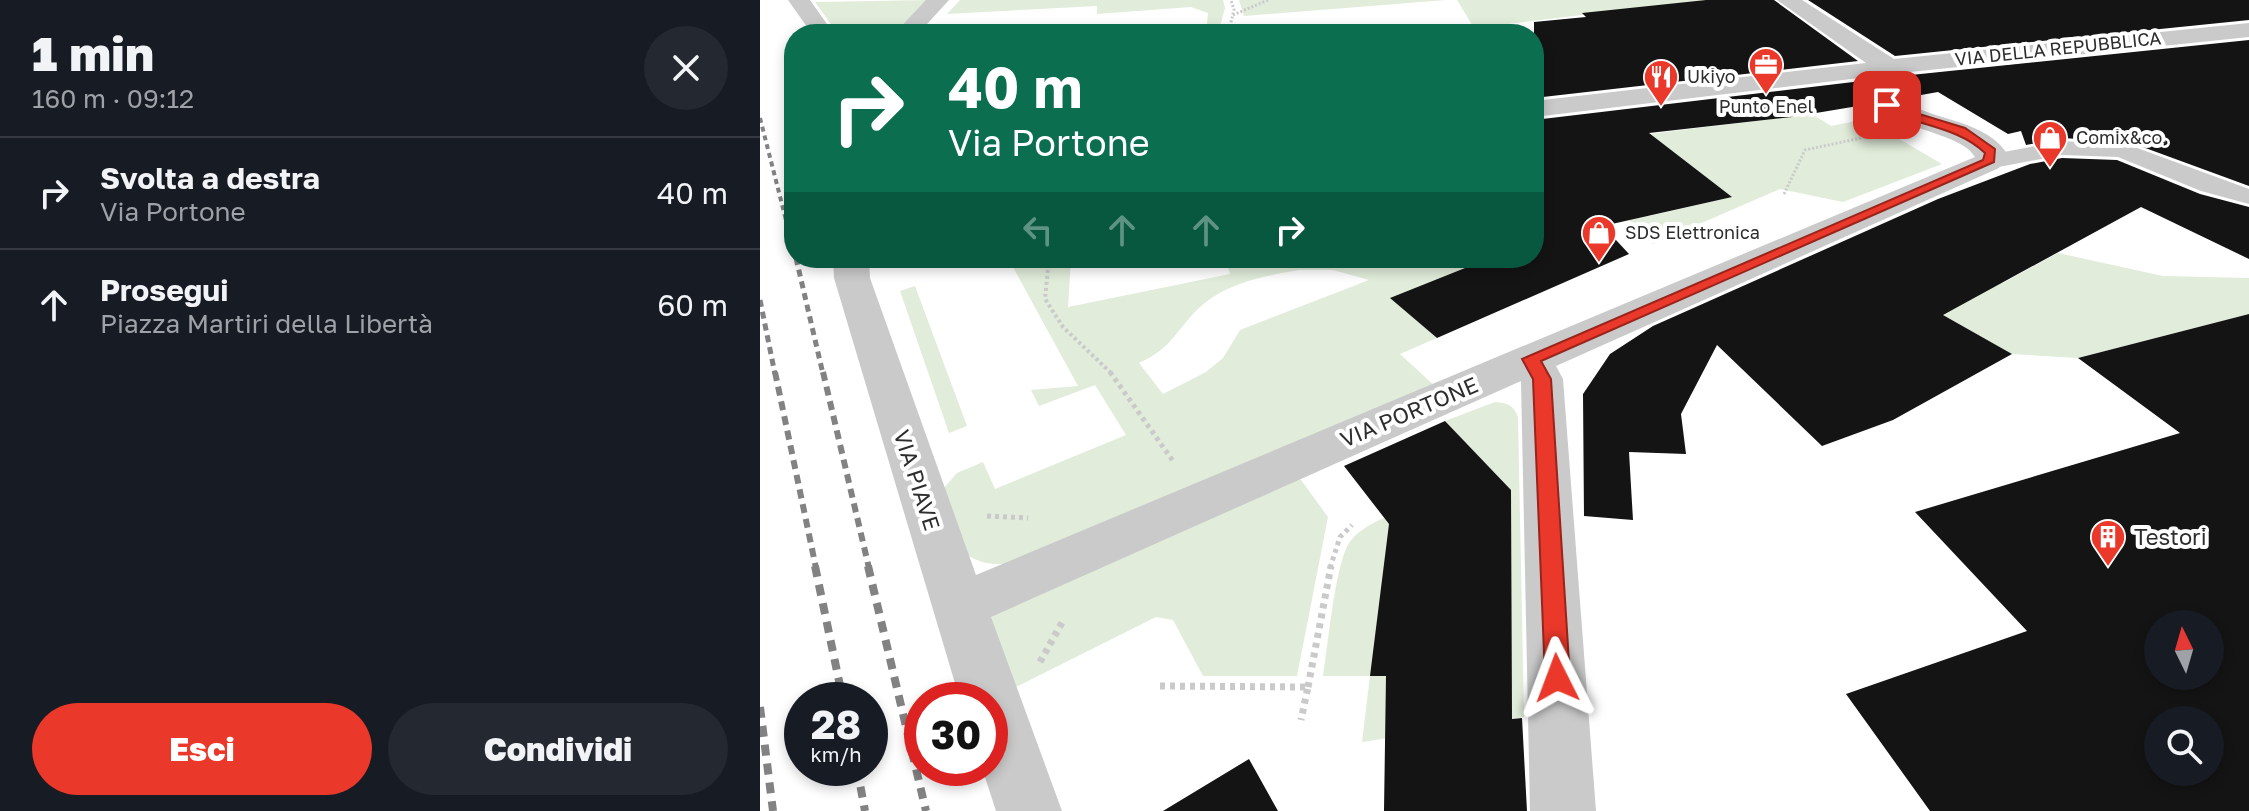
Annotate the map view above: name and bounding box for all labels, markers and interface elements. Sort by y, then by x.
text: 1 min [32,24,154,82]
button: close [644,26,728,110]
street label: VIA DELLA REPUBBLICA [1954,26,2162,70]
office icon: Punto Enel [1747,46,1785,96]
text: 40 m [948,53,1082,120]
icon: right [816,56,920,160]
restaurant icon: Ukiyo [1642,58,1680,108]
place label: Ukiyo [1687,65,1736,87]
pin [1853,71,1921,139]
text: 160 m · 09:12 [32,83,194,114]
icon: arrive [1865,83,1909,127]
place label: Punto Enel [1719,95,1813,117]
shop icon: Comix&co. [2031,119,2069,169]
text: Via Portone [948,121,1150,164]
place label: Comix&co. [2076,126,2167,148]
text: Svolta a destra [100,160,320,196]
icon: right [32,171,76,215]
text: 40 m [657,175,728,211]
text: Via Portone [100,196,246,227]
icon: left [1016,208,1060,252]
icon: ahead [1100,208,1144,252]
icon: ahead [1184,208,1228,252]
icon: right [1268,208,1312,252]
shop icon: SDS Elettronica [1580,214,1618,264]
place label: SDS Elettronica [1625,221,1760,243]
text: Prosegui [100,272,228,308]
icon: ahead [32,283,76,327]
text: 60 m [657,287,728,323]
text: Piazza Martiri della Libertà [100,308,433,339]
street label: VIA PORTONE [1336,370,1482,453]
street label: VIA PIAVE [889,426,946,534]
building icon: Testori [2089,518,2127,568]
place label: Testori [2134,523,2207,550]
north arrow [2144,610,2224,690]
map controls [2144,610,2224,786]
position arrow [1515,636,1599,720]
speed limit sign: 30 [904,682,1008,786]
text: 28 [811,700,861,748]
button: Esci [32,703,372,795]
button: Condividi [388,703,728,795]
button: search [2144,706,2224,786]
text: km/h [811,742,861,766]

